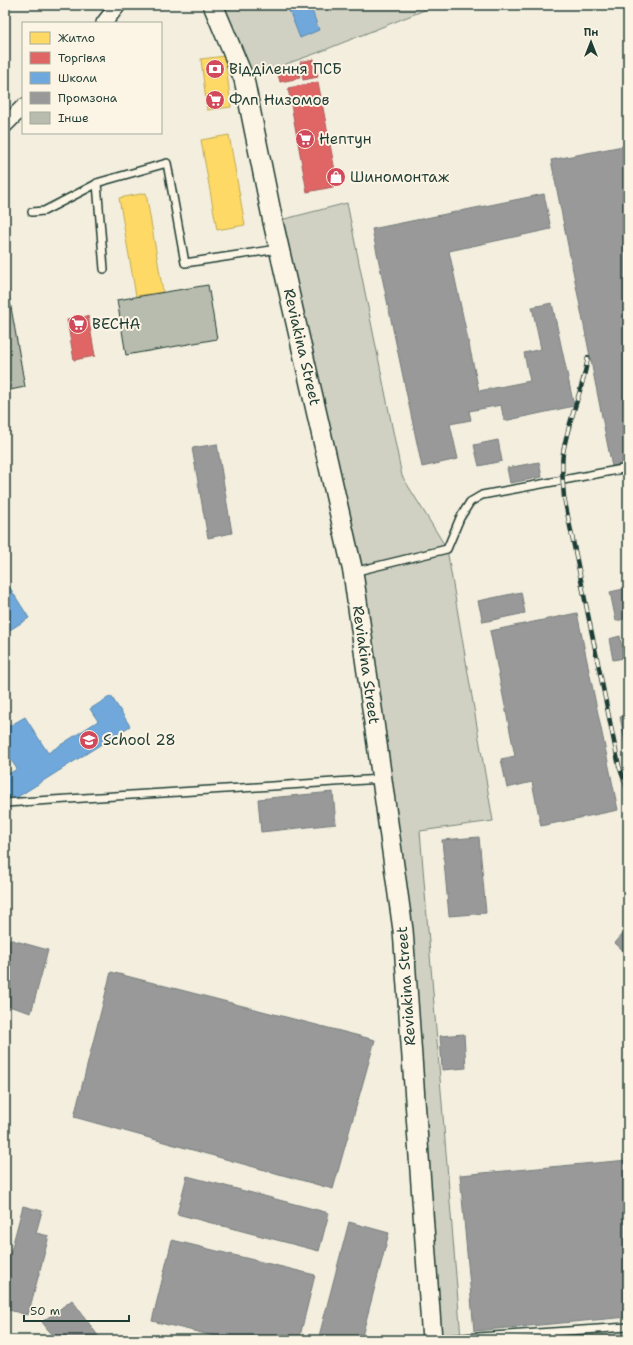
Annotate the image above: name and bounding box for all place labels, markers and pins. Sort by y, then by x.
bank icon: Відділення ПСБ [204,58,226,80]
place label: Відділення ПСБ [229,59,342,79]
supermarket icon: Флп Низомов [204,89,226,111]
place label: Флп Низомов [229,90,330,110]
supermarket icon: Нептун [294,128,316,150]
place label: Нептун [319,129,372,149]
shop icon: Шиномонтаж [325,166,347,188]
place label: Шиномонтаж [350,167,450,187]
supermarket icon: ВЕСНА [67,313,89,335]
place label: ВЕСНА [92,314,140,334]
school or university icon: School 28 [78,729,100,751]
place label: School 28 [103,730,176,750]

